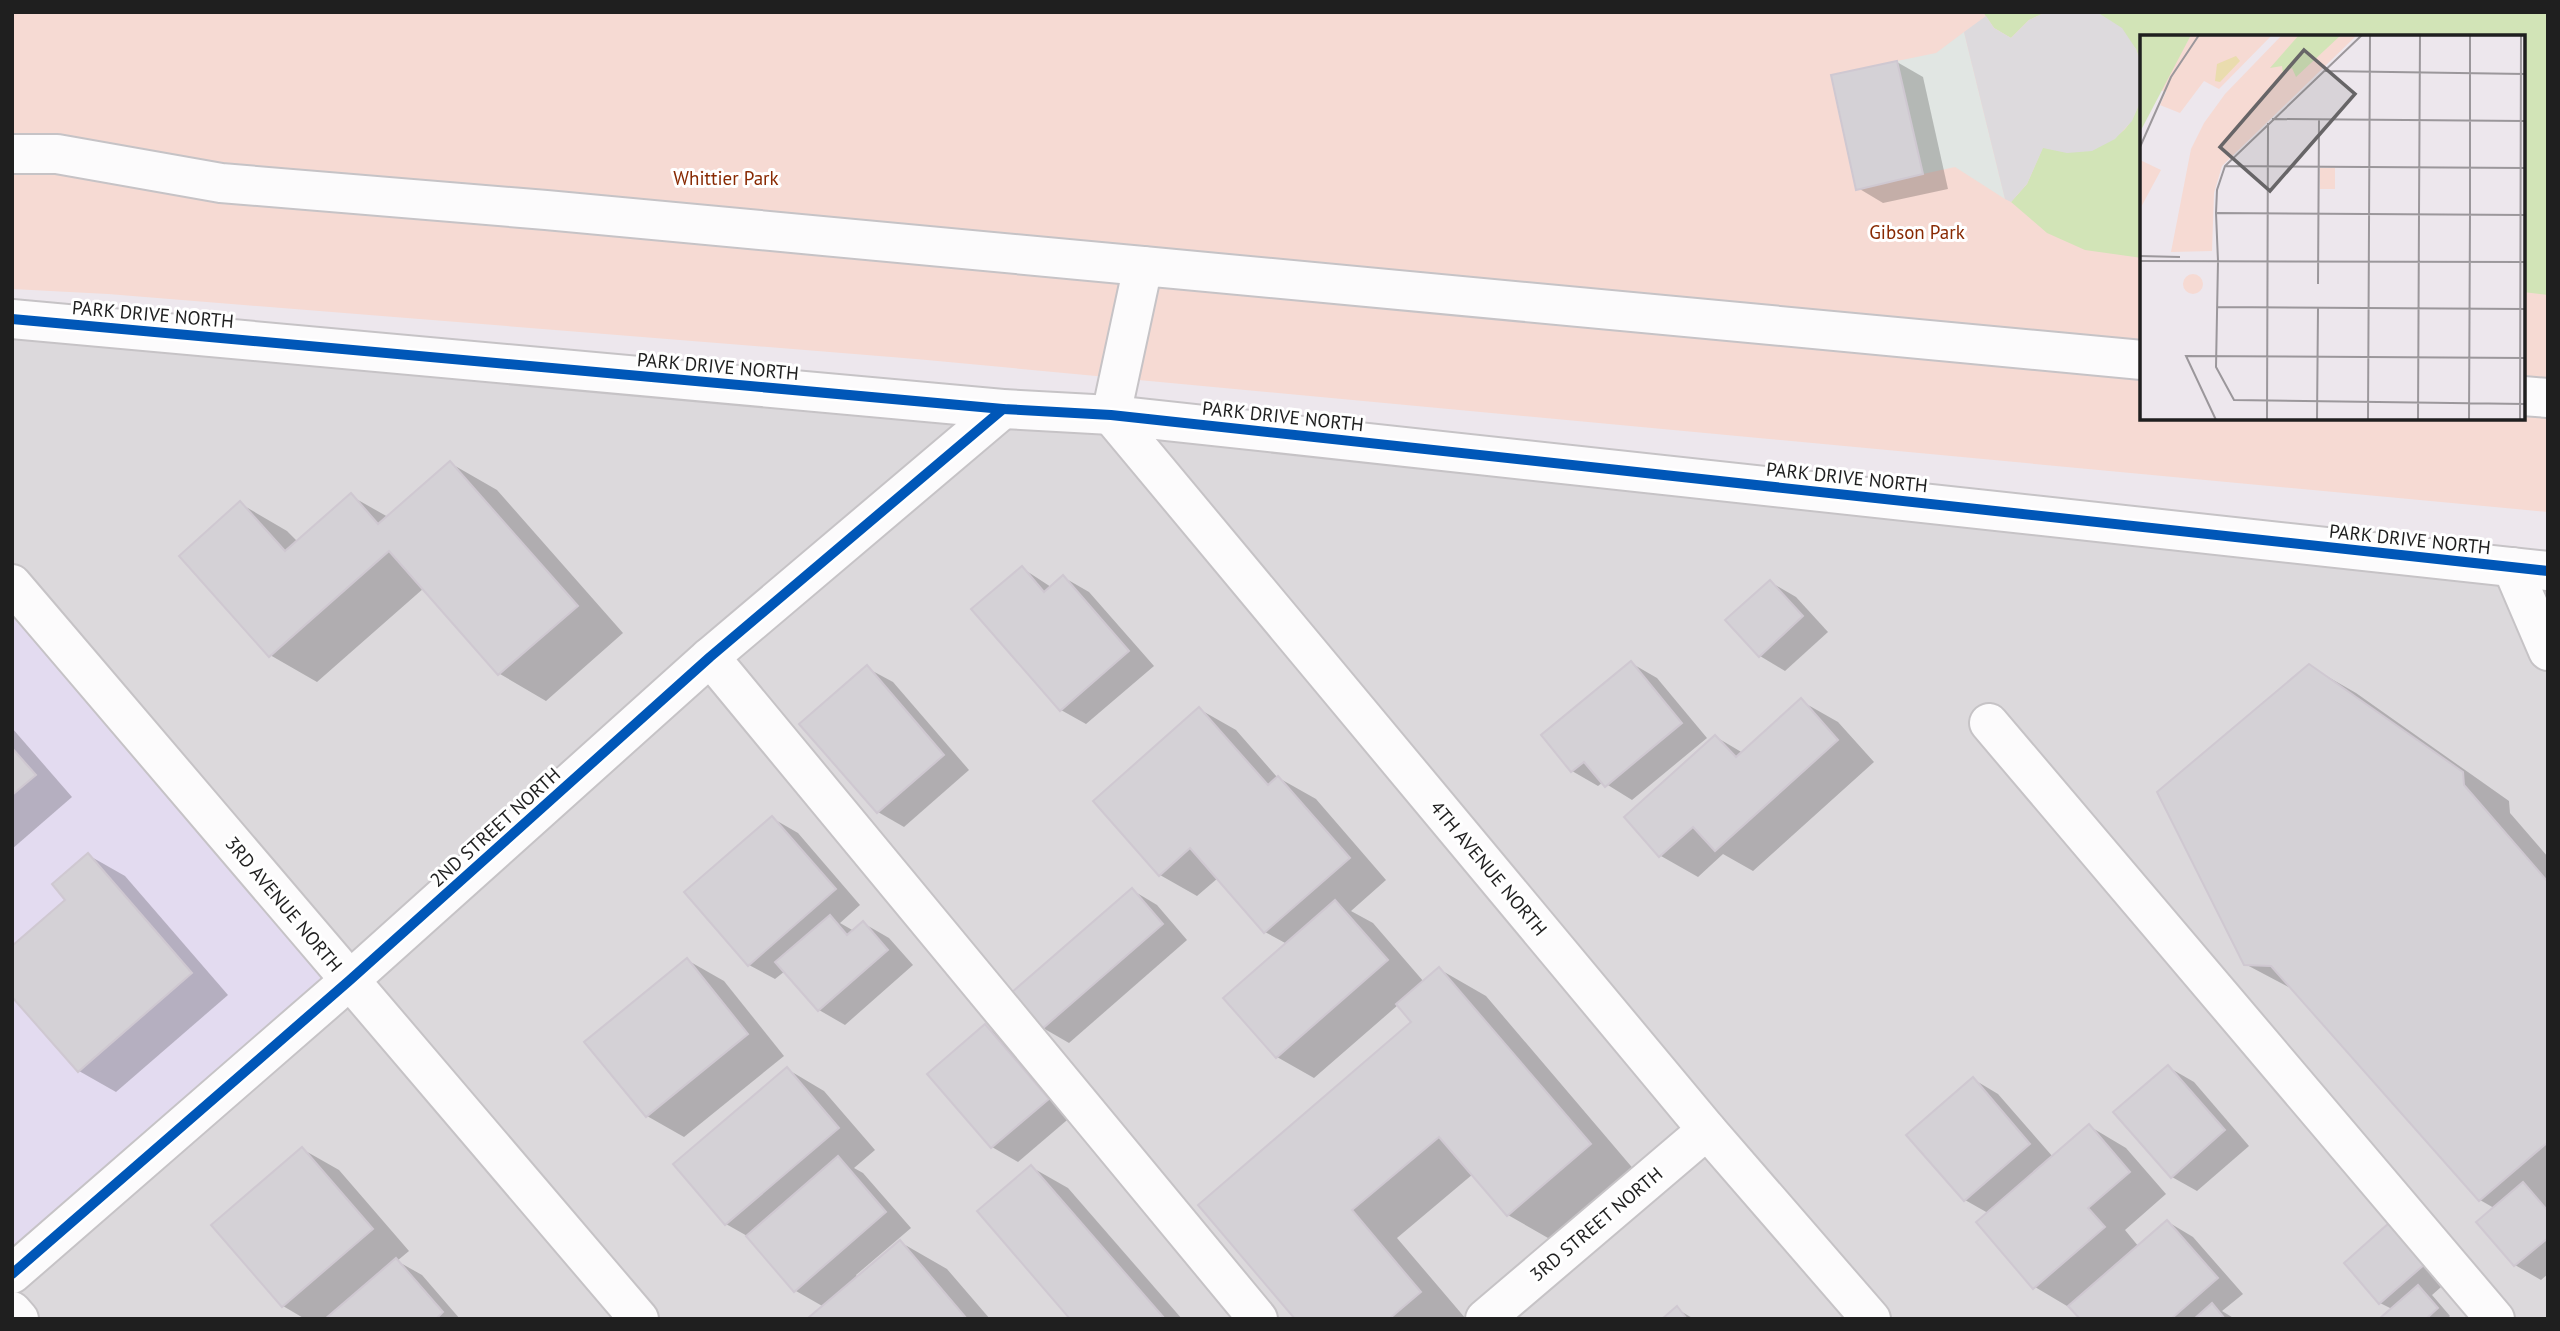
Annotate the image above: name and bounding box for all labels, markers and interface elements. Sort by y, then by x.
inset map [2140,35,2525,420]
park label: Whittier Park [673,166,779,190]
park label: Gibson Park [1869,220,1965,244]
street label: PARK DRIVE NORTH [71,295,235,333]
street label: PARK DRIVE NORTH [636,347,800,385]
street label: PARK DRIVE NORTH [1201,396,1365,436]
street label: PARK DRIVE NORTH [1765,457,1929,497]
street label: PARK DRIVE NORTH [2328,519,2492,559]
street label: 2ND STREET NORTH [425,762,565,892]
street label: 4TH AVENUE NORTH [1425,796,1553,940]
street label: 3RD AVENUE NORTH [220,831,348,977]
street label: 3RD STREET NORTH [1525,1162,1667,1286]

